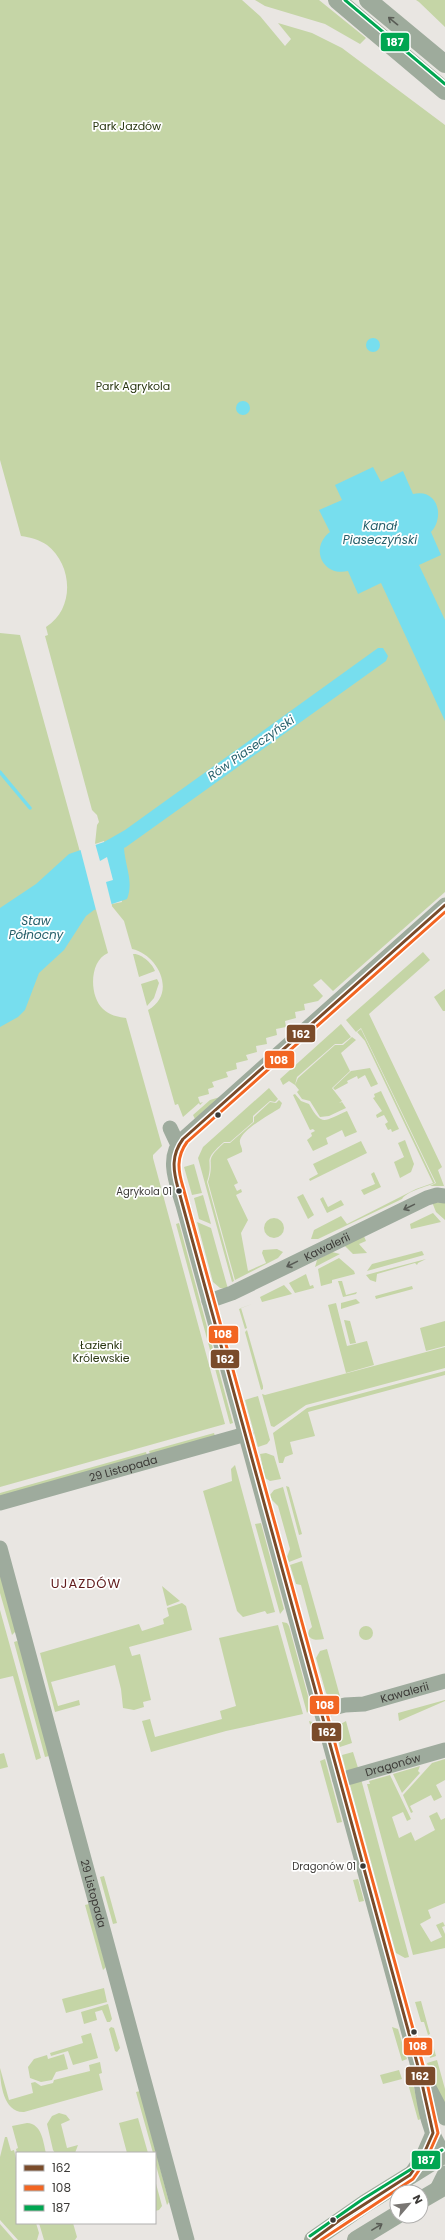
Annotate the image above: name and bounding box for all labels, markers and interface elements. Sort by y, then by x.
one-way arrow [388,16,399,25]
line badge: 187 [380,32,410,52]
text: 187 [386,34,404,50]
park label: Park Jazdów [93,118,161,134]
park label: Park Agrykola [96,378,170,394]
water label: Kanał Piaseczyński [343,517,418,548]
water label: Rów Piaseczyński [204,711,299,784]
water label: Staw Północny [9,912,65,943]
line badge: 162 [286,1024,316,1043]
text: 162 [292,1026,310,1042]
line badge: 108 [264,1050,295,1069]
text: 108 [270,1052,288,1068]
unlabelled marker [213,1110,223,1120]
place label: Agrykola 01 [116,1184,172,1199]
marker: Agrykola 01 [174,1186,184,1196]
one-way arrow [403,1204,415,1211]
street label: Kawalerii [301,1229,353,1265]
one-way arrow [286,1261,298,1268]
line badge: 108 [208,1325,239,1344]
text: 108 [214,1326,232,1342]
park label: Łazienki Królewskie [72,1337,130,1366]
line badge: 162 [210,1349,240,1369]
text: 162 [216,1351,234,1367]
street label: 29 Listopada [87,1451,159,1486]
district label: UJAZDÓW [51,1574,121,1593]
street label: Kawalerii [379,1678,431,1707]
line badge: 108 [309,1695,340,1715]
text: 108 [316,1697,334,1713]
line badge: 162 [311,1722,342,1742]
text: 162 [318,1724,336,1740]
street label: Dragonów [363,1749,422,1780]
street label: 29 Listopada [77,1858,110,1930]
place label: Dragonów 01 [292,1859,356,1874]
marker: Dragonów 01 [358,1861,368,1871]
unlabelled marker [409,2027,419,2037]
line badge: 108 [403,2037,433,2056]
text: 108 [409,2038,427,2054]
line badge: 162 [405,2066,436,2086]
text: 162 [411,2068,429,2084]
line badge: 187 [411,2150,441,2170]
legend [16,2152,156,2224]
text: 187 [417,2152,435,2168]
text: 162 [52,2159,70,2176]
text: 108 [52,2179,71,2196]
north arrow [389,2184,429,2224]
text: N [409,2192,427,2207]
text: 187 [52,2199,70,2216]
unlabelled marker [328,2215,338,2225]
one-way arrow [371,2222,383,2230]

